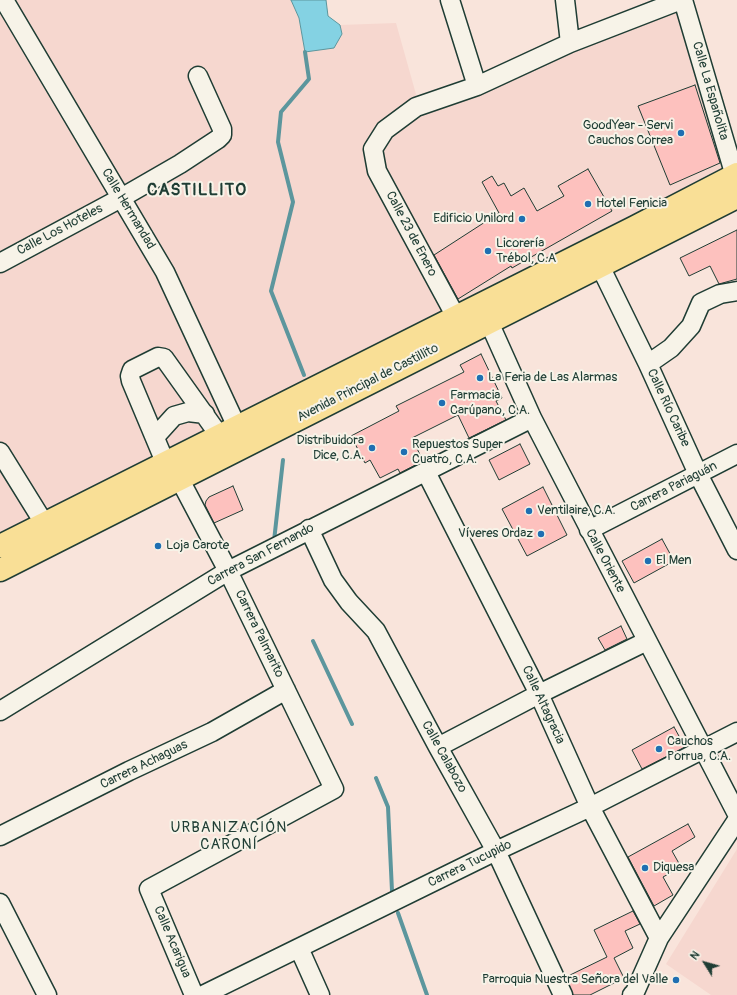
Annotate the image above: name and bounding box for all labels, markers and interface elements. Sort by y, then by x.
street label: Calle La Españolita [689,40,731,142]
place label: GoodYear - Servi Cauchos Correa [583,118,673,149]
marker: GoodYear - Servi Cauchos Correa [676,128,686,138]
street label: Calle Hermandad [98,166,158,252]
district label: CASTILLITO [147,181,247,201]
street label: Calle 23 de Enero [382,189,440,279]
place label: Hotel Fenicia [596,196,667,212]
marker: Hotel Fenicia [583,199,593,209]
street label: Calle Los Hoteles [15,201,105,259]
place label: Edificio Unilord [433,211,514,227]
marker: Edificio Unilord [517,214,527,224]
place label: Licorería Trébol, C.A [496,236,556,267]
marker: Licorería Trébol, C.A [483,246,493,256]
street label: Avenida Principal de Castillito [295,341,441,425]
street label: Calle Río Caribe [643,367,693,449]
place label: La Feria de Las Alarmas [488,370,617,386]
marker: La Feria de Las Alarmas [475,373,485,383]
place label: Farmacia Carúpano, C.A. [450,388,530,419]
marker: Farmacia Carúpano, C.A. [437,398,447,408]
place label: Distribuidora Dice, C.A. [297,433,364,464]
place label: Repuestos Super Cuatro, C.A. [412,437,503,468]
marker: Distribuidora Dice, C.A. [367,443,377,453]
marker: Repuestos Super Cuatro, C.A. [399,447,409,457]
street label: Carrera Pariaguán [628,458,720,516]
place label: Ventilaire, C.A. [537,503,616,519]
marker: Ventilaire, C.A. [524,506,534,516]
street label: Carrera San Fernando [205,520,317,590]
place label: Víveres Ordaz [458,526,533,542]
street label: Calle Oriente [582,527,628,595]
marker: Víveres Ordaz [536,529,546,539]
place label: Loja Carote [166,538,229,554]
marker: Loja Carote [153,541,163,551]
place label: El Men [656,553,692,569]
marker: El Men [643,556,653,566]
street label: Carrera Palmarito [231,588,287,680]
street label: Calle Altagracia [518,663,568,747]
street label: Calle Calabozo [418,718,470,796]
place label: Cauchos Porrua, C.A. [667,734,731,765]
street label: Carrera Achaguas [98,737,190,793]
marker: Cauchos Porrua, C.A. [654,744,664,754]
district label: URBANIZACIÓN CARONÍ [171,819,287,854]
street label: Carrera Tucupido [426,837,514,891]
place label: Diquesa [653,860,694,876]
marker: Diquesa [640,863,650,873]
street label: Calle Acarigua [150,904,194,980]
north arrow [685,943,725,983]
text: N [688,949,702,962]
place label: Parroquia Nuestra Señora del Valle [482,972,668,988]
marker: Parroquia Nuestra Señora del Valle [671,975,681,985]

